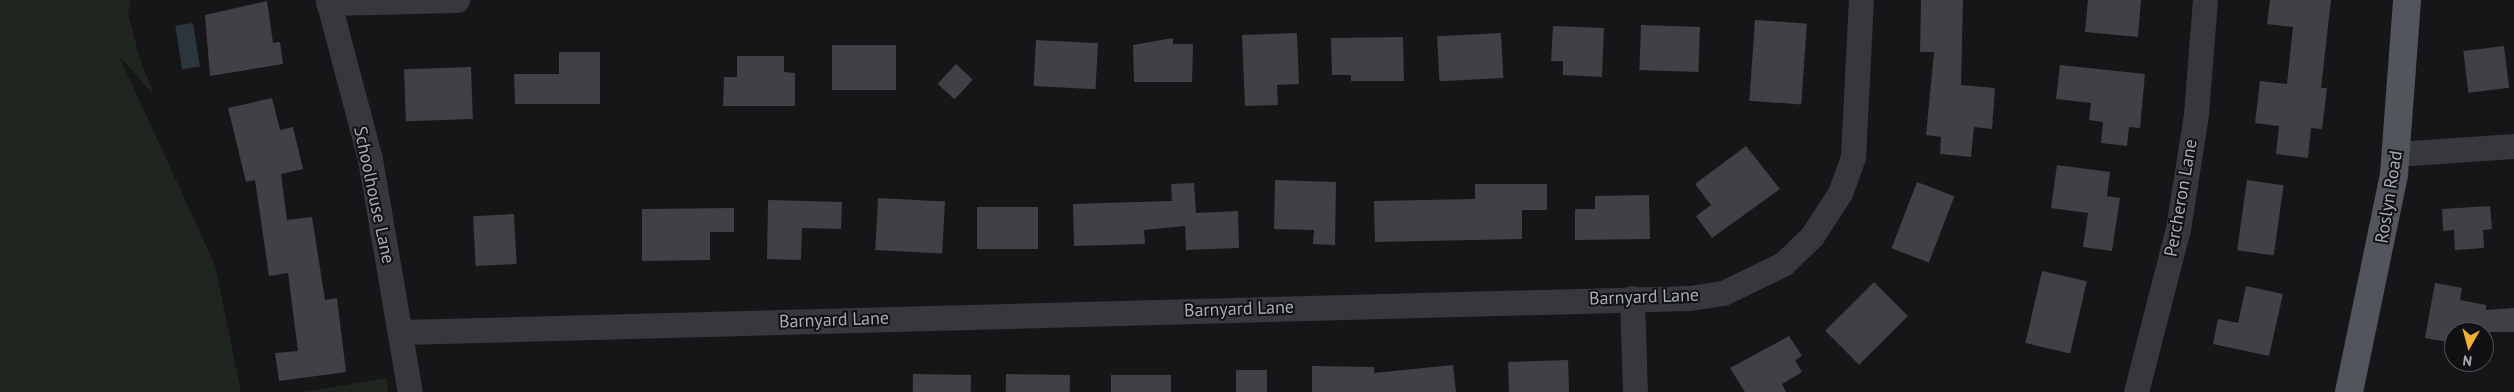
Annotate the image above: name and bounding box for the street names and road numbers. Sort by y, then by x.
street label: Schoolhouse Lane [349,124,399,266]
street label: Percheron Lane [2160,137,2202,259]
street label: Roslyn Road [2371,149,2407,245]
street label: Barnyard Lane [1589,284,1699,310]
street label: Barnyard Lane [1184,296,1294,322]
street label: Barnyard Lane [779,307,889,333]

